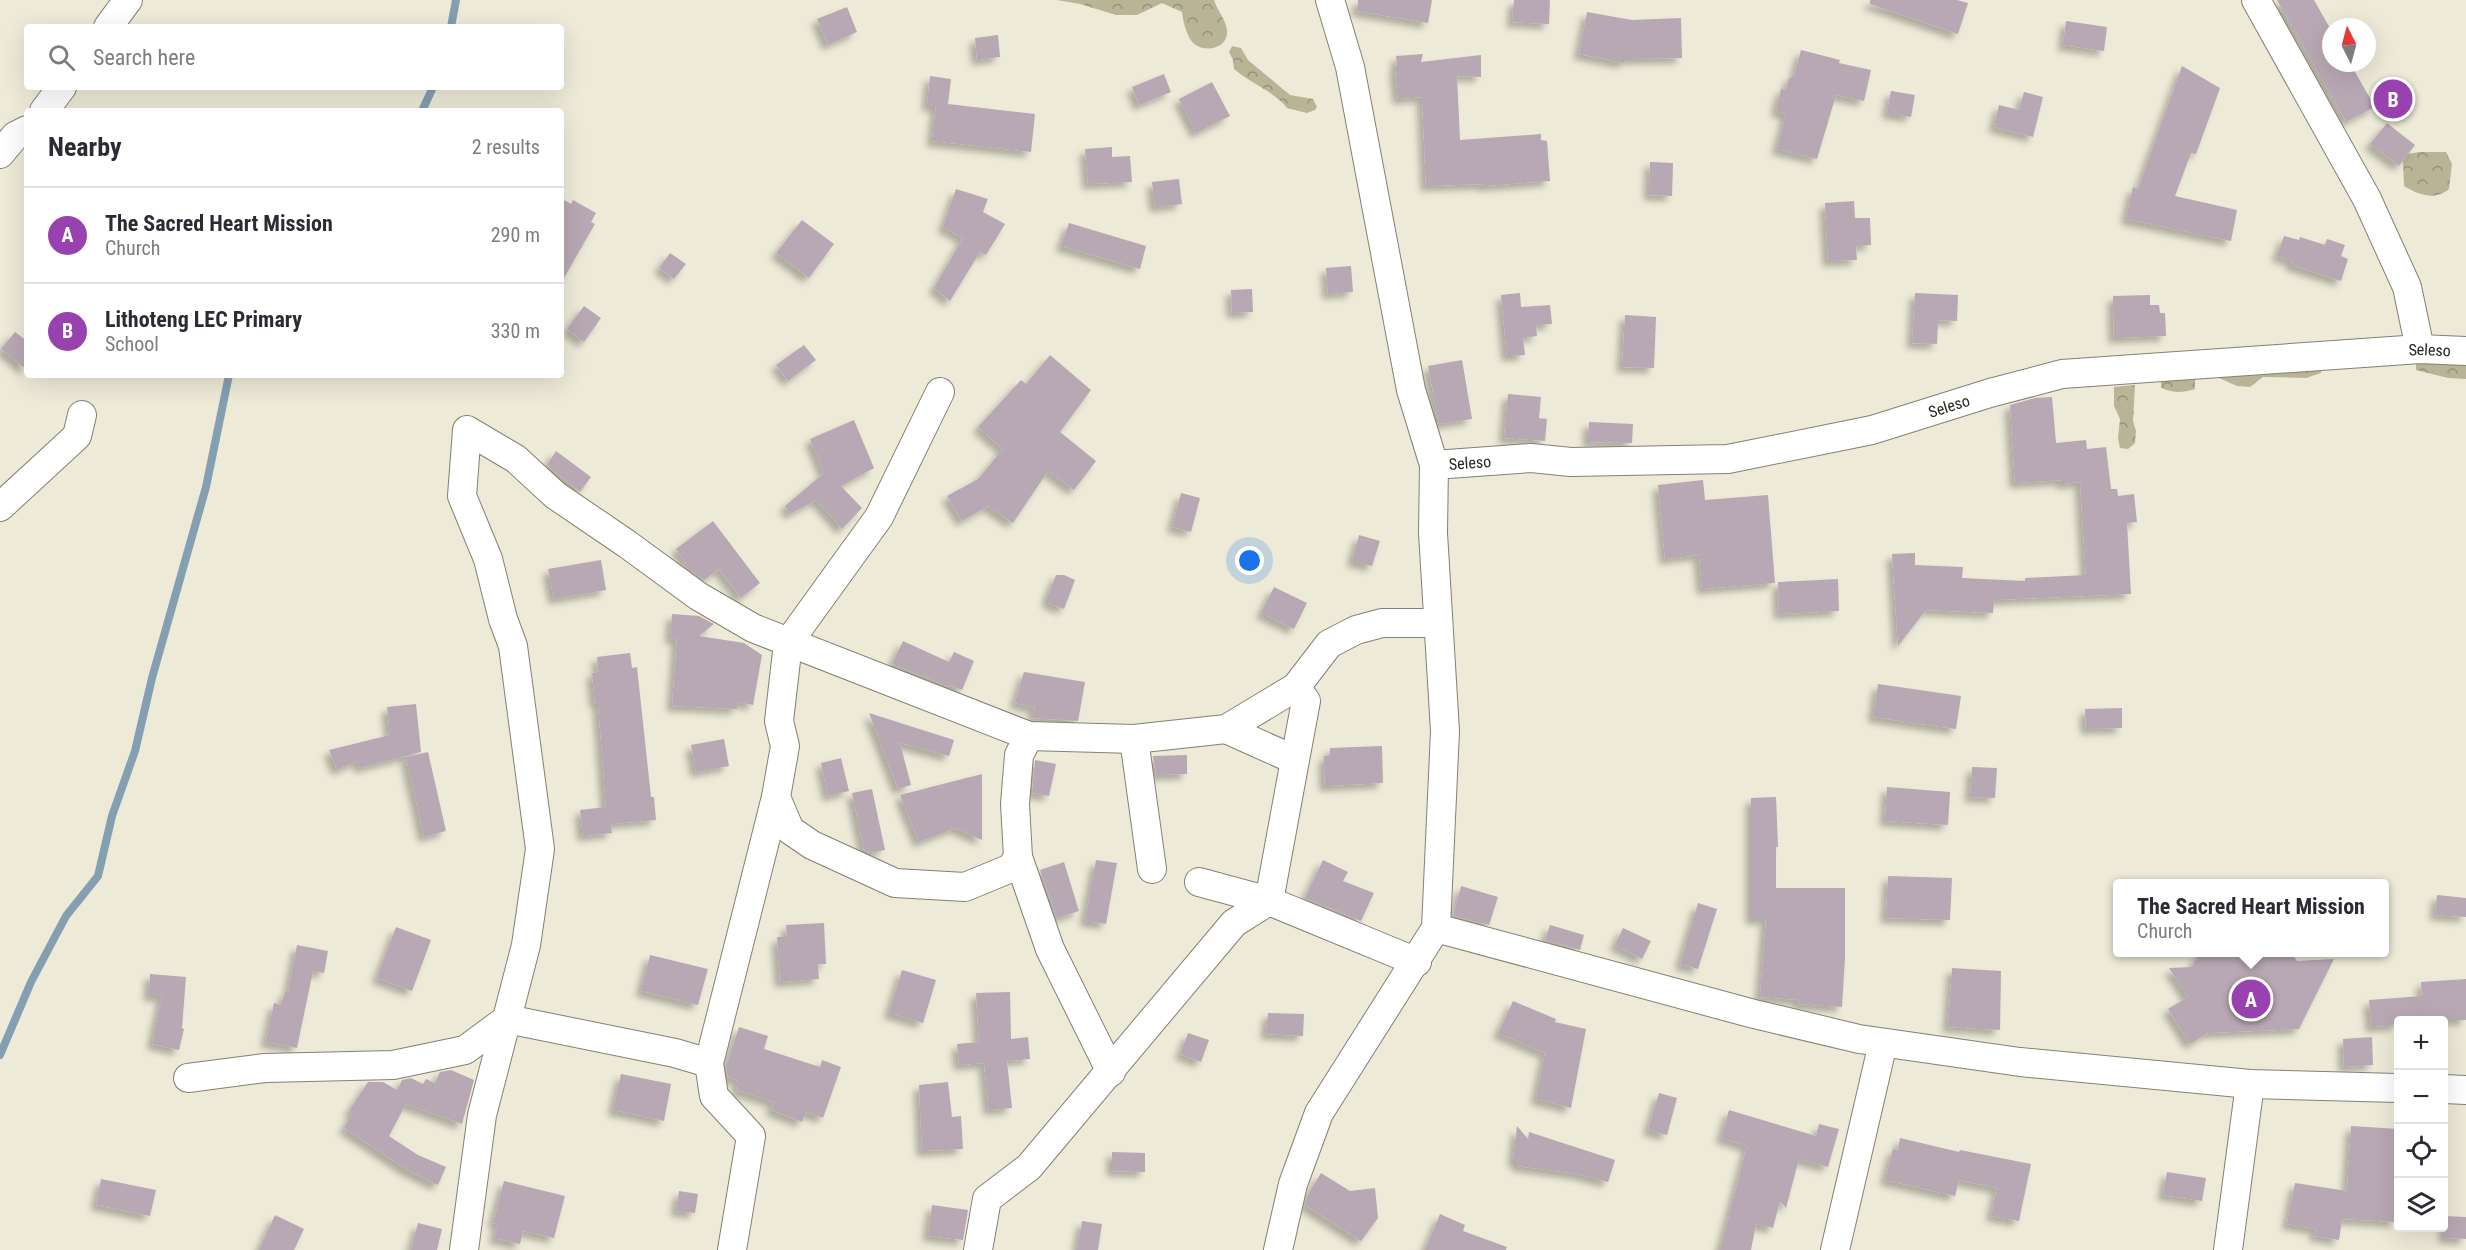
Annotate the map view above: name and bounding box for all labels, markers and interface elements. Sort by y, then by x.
north arrow [2322,18,2376,72]
search box [24,24,564,90]
icon: search [45,41,78,74]
text: Search here [93,45,195,70]
pin: B [2374,76,2412,122]
text: Nearby [48,132,122,162]
text: 2 results [472,135,540,159]
text: The Sacred Heart Mission [105,211,333,236]
text: A [62,223,73,247]
text: 290 m [491,223,540,247]
text: Church [105,236,160,260]
text: Lithoteng LEC Primary [105,307,302,332]
text: B [62,319,73,343]
text: 330 m [491,319,540,343]
text: School [105,332,159,356]
street label: Seleso [2408,339,2451,360]
street label: Seleso [1926,390,1972,421]
street label: Seleso [1448,451,1492,473]
your location [1235,546,1264,575]
popup [2113,879,2389,957]
text: The Sacred Heart Mission [2137,894,2365,919]
text: Church [2137,919,2193,943]
pin: A [2232,976,2270,1022]
map controls [2394,1016,2448,1232]
button: + [2394,1016,2448,1070]
button: − [2394,1070,2448,1124]
button: locate [2394,1124,2448,1178]
button: layers [2394,1178,2448,1232]

